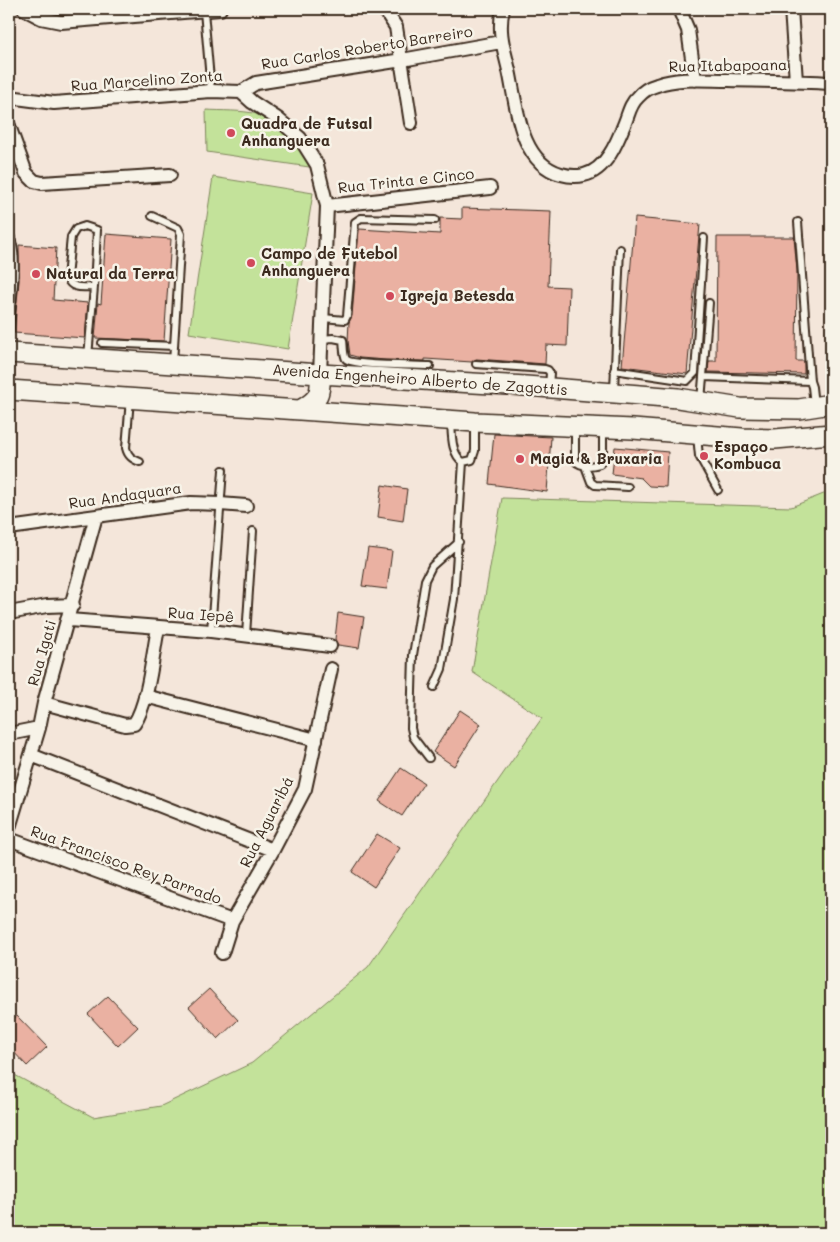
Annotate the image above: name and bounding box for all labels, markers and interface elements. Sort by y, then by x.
street label: Rua Carlos Roberto Barreiro [260,20,474,74]
street label: Rua Itabapoana [669,54,787,76]
street label: Rua Marcelino Zonta [70,65,224,95]
place label: Quadra de Futsal Anhanguera [241,113,372,150]
marker: Quadra de Futsal Anhanguera [225,127,237,139]
street label: Rua Trinta e Cinco [337,163,475,197]
place label: Campo de Futebol Anhanguera [261,243,398,280]
marker: Campo de Futebol Anhanguera [245,257,257,269]
place label: Natural da Terra [46,263,175,283]
marker: Natural da Terra [30,268,42,280]
place label: Igreja Betesda [400,285,515,305]
marker: Igreja Betesda [384,290,396,302]
street label: Avenida Engenheiro Alberto de Zagottis [272,359,568,399]
place label: Espaço Kombuca [714,436,781,473]
place label: Magia & Bruxaria [530,448,662,468]
marker: Espaço Kombuca [698,450,710,462]
marker: Magia & Bruxaria [514,453,526,465]
street label: Rua Andaquara [67,477,182,513]
street label: Rua Iepê [167,602,235,626]
street label: Rua Igati [22,617,60,688]
street label: Rua Aguaribá [235,773,298,870]
street label: Rua Francisco Rey Parrado [28,820,225,908]

